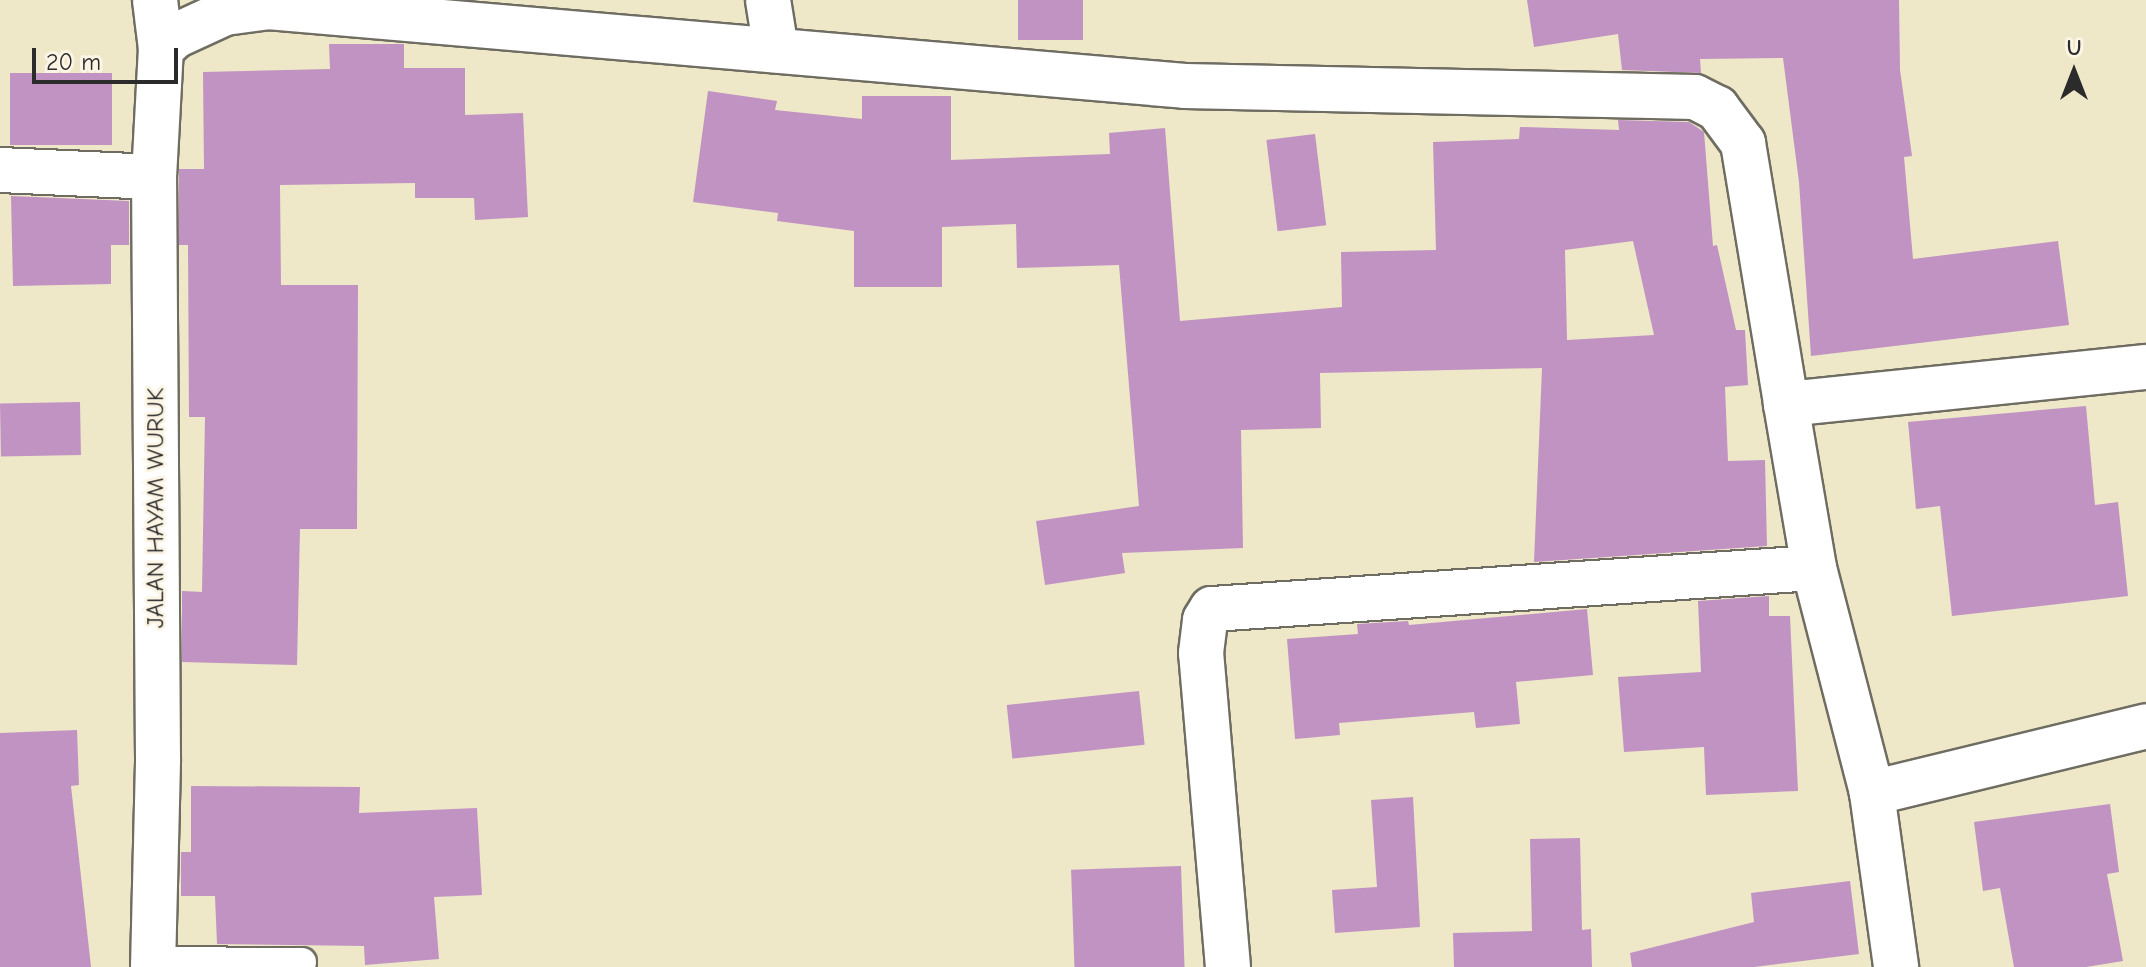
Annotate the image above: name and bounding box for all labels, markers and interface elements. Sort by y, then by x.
scale bar [36,32,182,82]
north arrow [2034,32,2114,112]
text: U [2067,35,2081,61]
text: 20 m [46,48,101,76]
street label: JALAN HAYAM WURUK [142,388,170,628]

